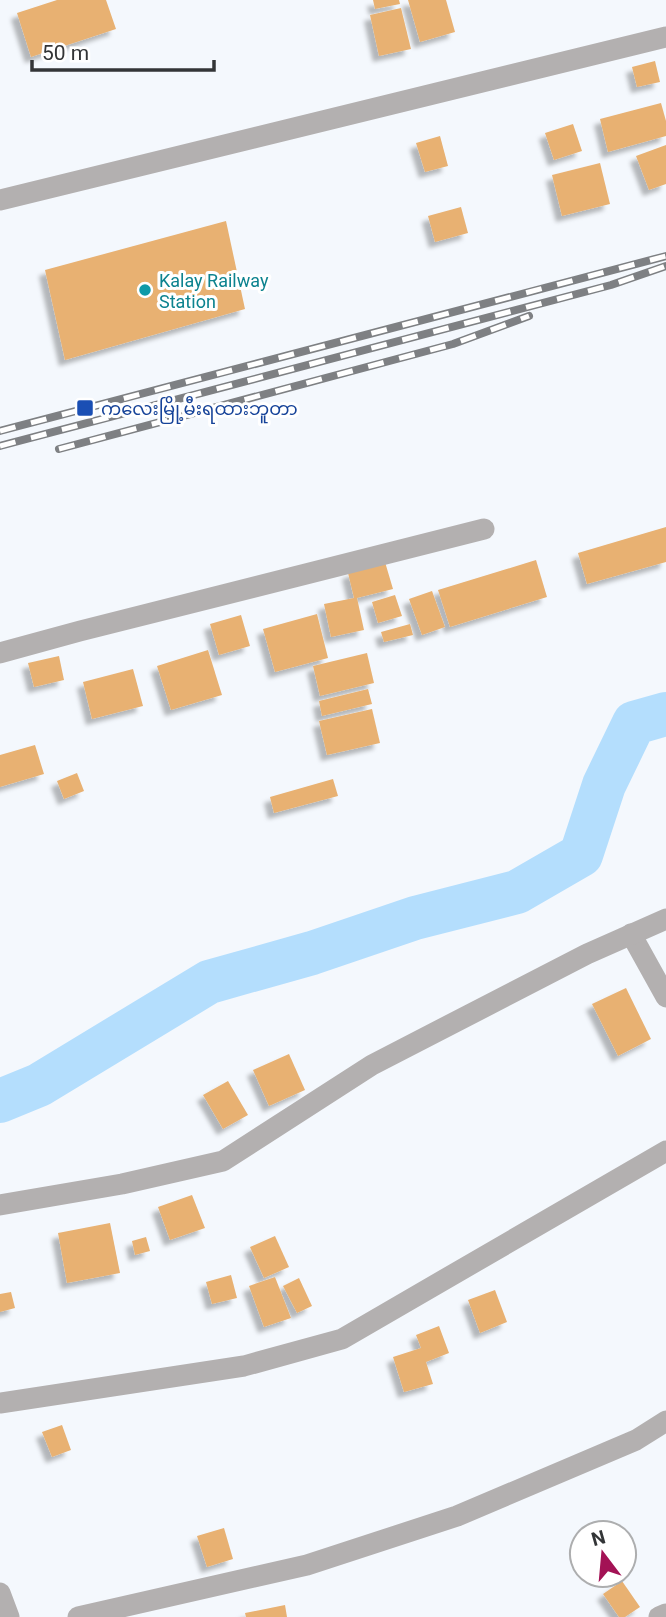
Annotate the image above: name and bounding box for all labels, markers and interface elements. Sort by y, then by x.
scale bar [32,28,214,72]
text: 50 m [42,41,89,65]
place label: Kalay Railway Station [159,270,269,312]
marker: Kalay Railway Station [137,282,153,298]
place label: ကလေးမြို့မီးရထားဘူတာ [101,395,298,424]
marker: ကလေးမြို့မီးရထားဘူတာ [75,398,95,418]
north arrow [568,1519,638,1589]
text: N [589,1525,608,1551]

